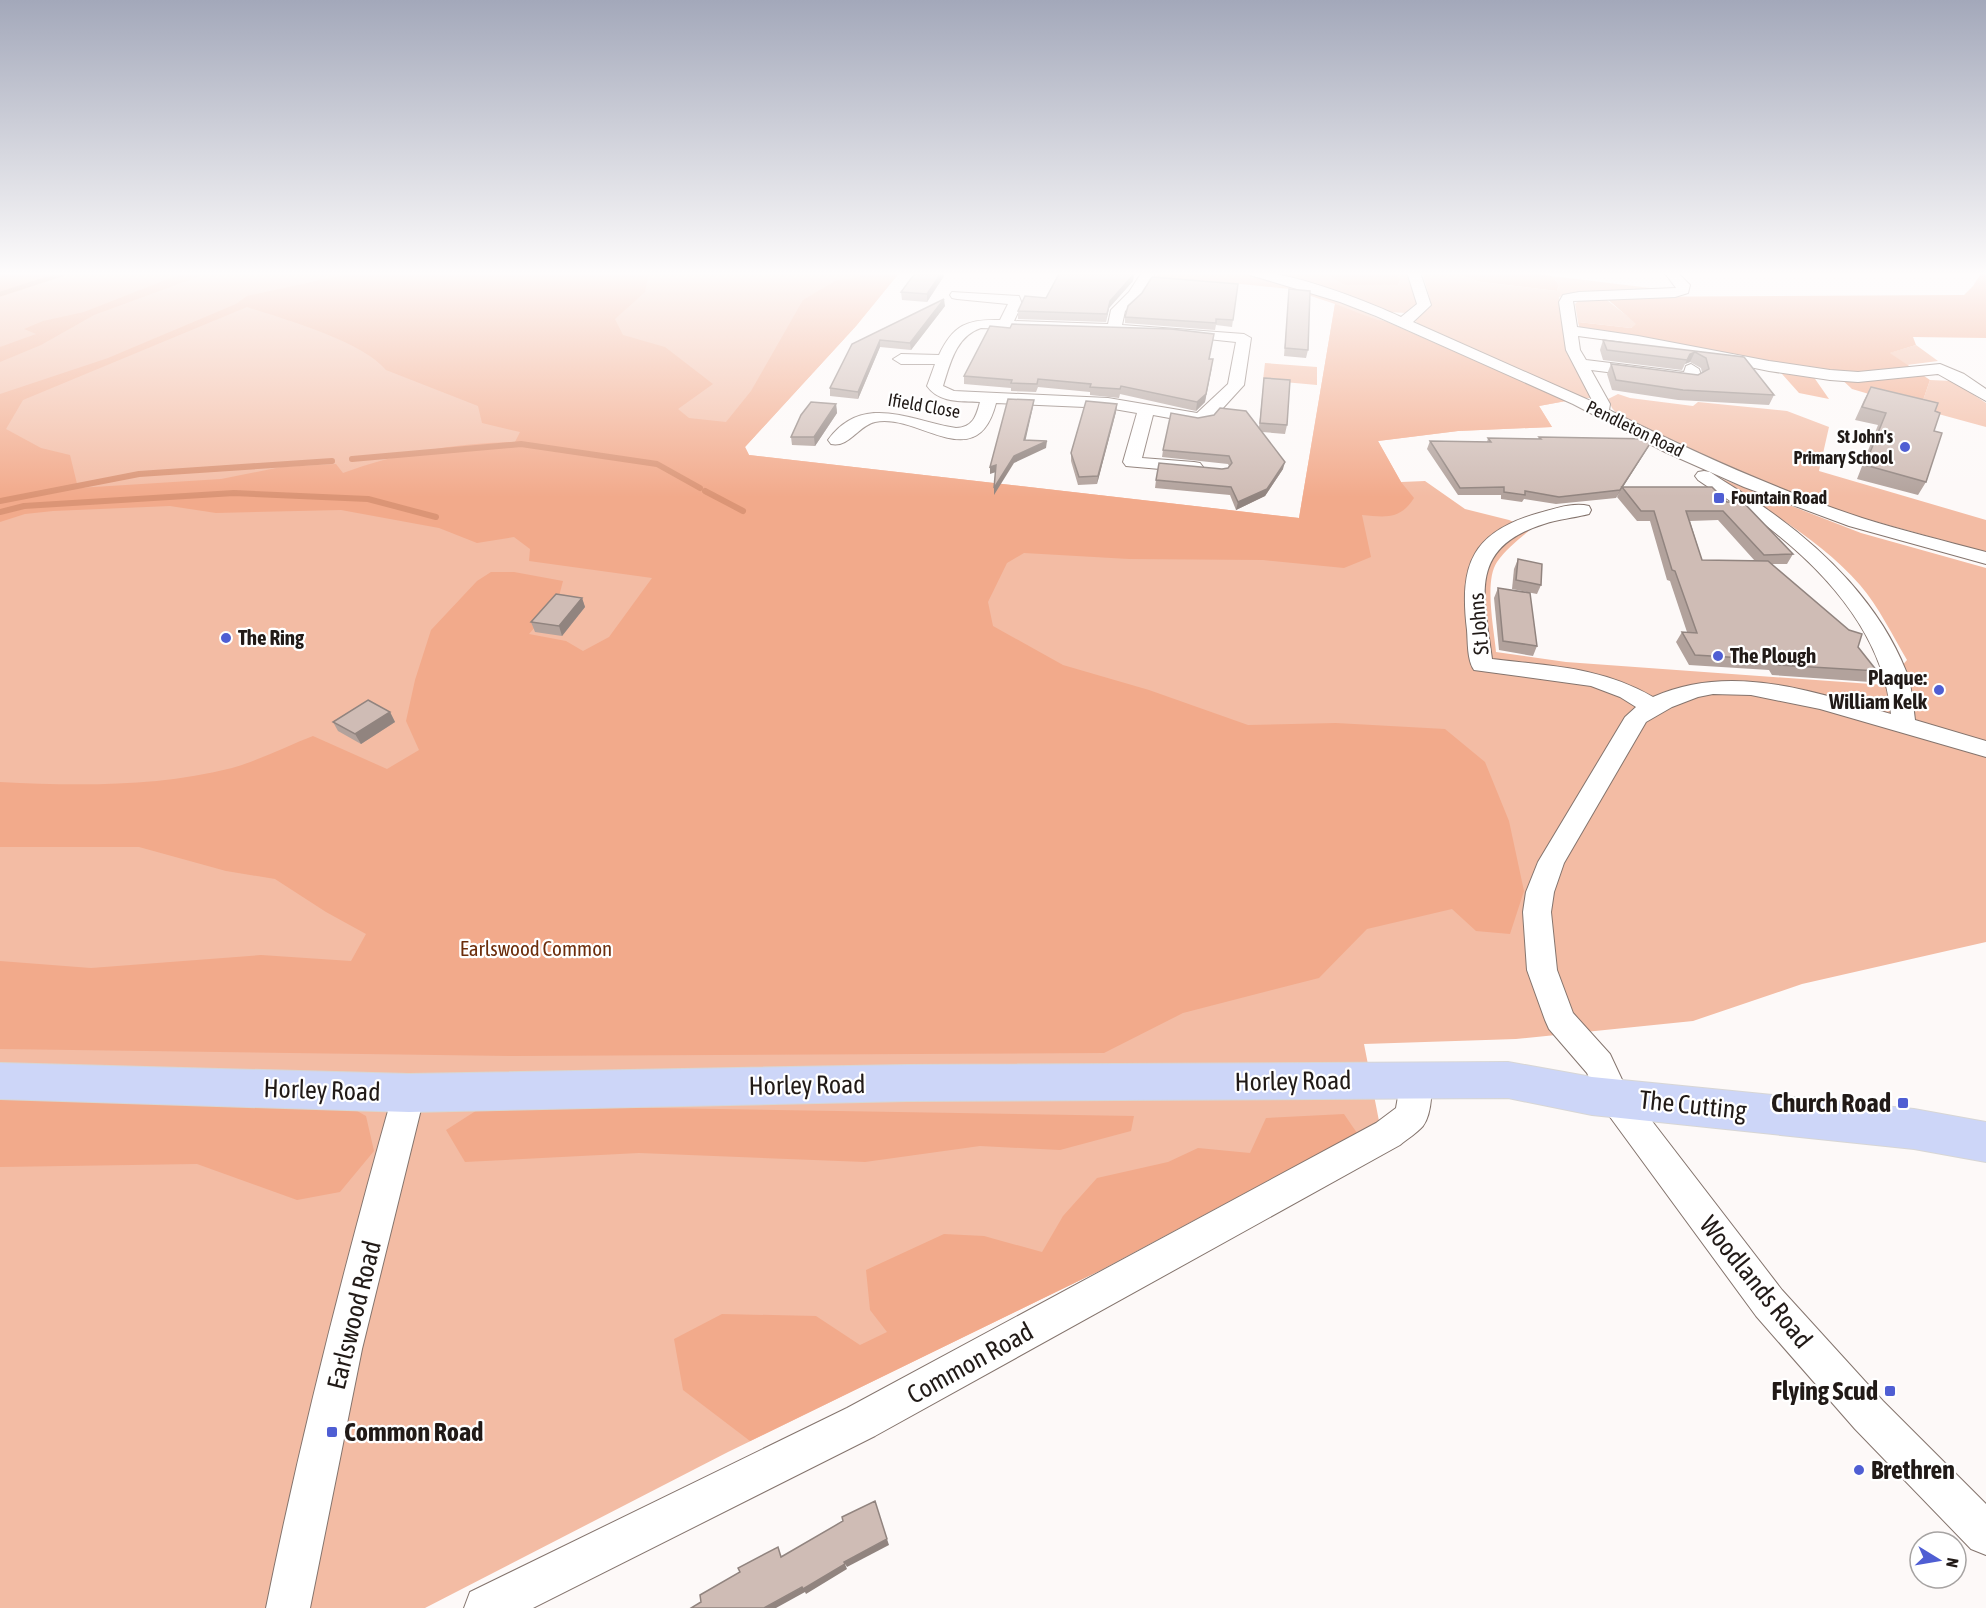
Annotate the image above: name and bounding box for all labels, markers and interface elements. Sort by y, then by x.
street label: Ifield Close [886,389,962,422]
street label: Pendleton Road [1583,396,1687,461]
place label: St John's Primary School [1794,426,1894,468]
marker: St John's Primary School [1898,440,1912,454]
place label: Fountain Road [1731,487,1827,508]
marker: Fountain Road [1712,491,1726,505]
street label: St Johns [1463,592,1493,656]
place label: The Ring [238,625,305,649]
marker: The Ring [219,631,233,645]
place label: The Plough [1730,643,1816,667]
marker: The Plough [1711,649,1725,663]
place label: Plaque: William Kelk [1828,665,1928,713]
marker: Plaque: William Kelk [1932,683,1946,697]
park label: Earlswood Common [460,936,612,960]
street label: Horley Road [1234,1065,1352,1097]
street label: Horley Road [748,1069,866,1101]
street label: Horley Road [263,1073,381,1107]
street label: The Cutting [1638,1084,1749,1126]
place label: Church Road [1771,1088,1891,1118]
marker: Church Road [1896,1096,1910,1110]
street label: Woodlands Road [1694,1210,1818,1354]
street label: Earlswood Road [321,1238,387,1392]
street label: Common Road [902,1316,1038,1410]
place label: Flying Scud [1771,1376,1878,1406]
marker: Flying Scud [1883,1384,1897,1398]
place label: Common Road [344,1417,483,1447]
marker: Common Road [325,1425,339,1439]
place label: Brethren [1871,1455,1955,1485]
marker: Brethren [1852,1463,1866,1477]
north arrow [1908,1530,1968,1590]
text: N [1943,1557,1962,1569]

